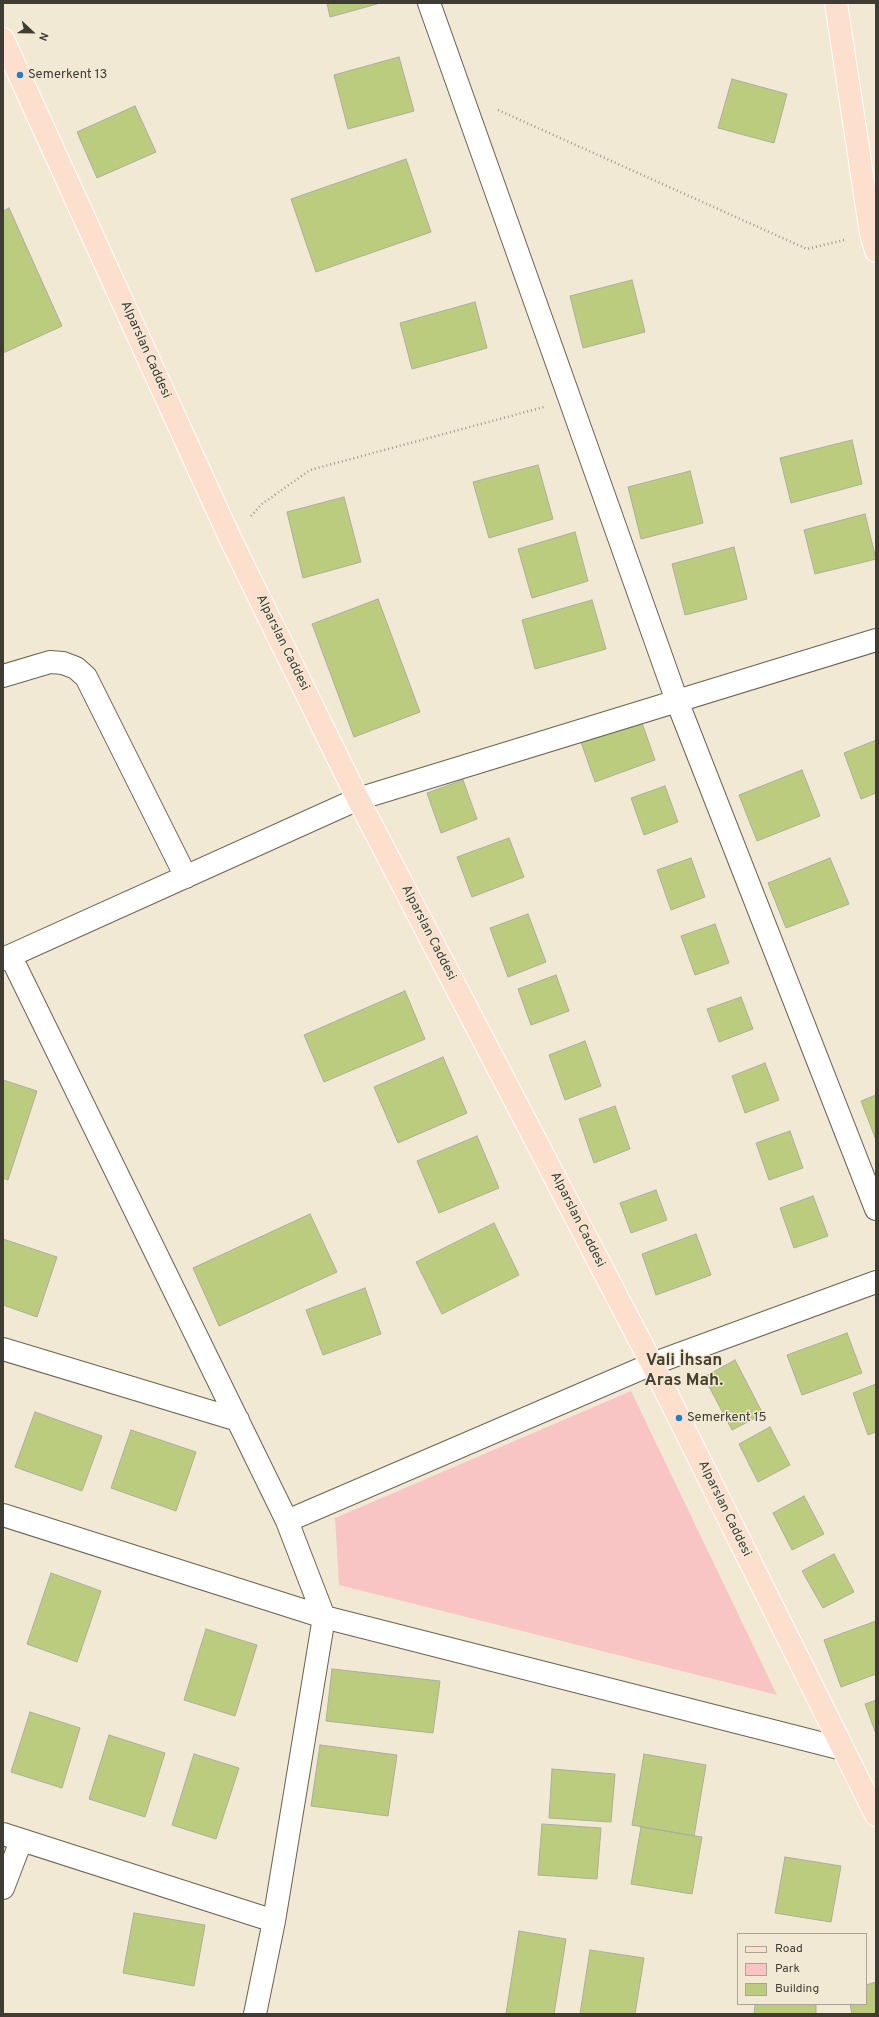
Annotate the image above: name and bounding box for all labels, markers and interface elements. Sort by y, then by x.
north arrow [12,12,52,52]
text: N [35,30,51,43]
place label: Semerkent 13 [28,67,107,83]
marker: Semerkent 13 [15,70,25,80]
street label: Alparslan Caddesi [117,299,173,401]
street label: Alparslan Caddesi [252,592,312,694]
street label: Alparslan Caddesi [397,883,459,983]
street label: Alparslan Caddesi [546,1170,608,1270]
district label: Vali İhsan Aras Mah. [645,1352,723,1392]
place label: Semerkent 15 [687,1410,767,1426]
marker: Semerkent 15 [674,1413,684,1423]
street label: Alparslan Caddesi [694,1458,754,1560]
legend [737,1933,867,2005]
text: Road [775,1941,803,1957]
text: Park [775,1961,800,1977]
text: Building [775,1981,819,1997]

